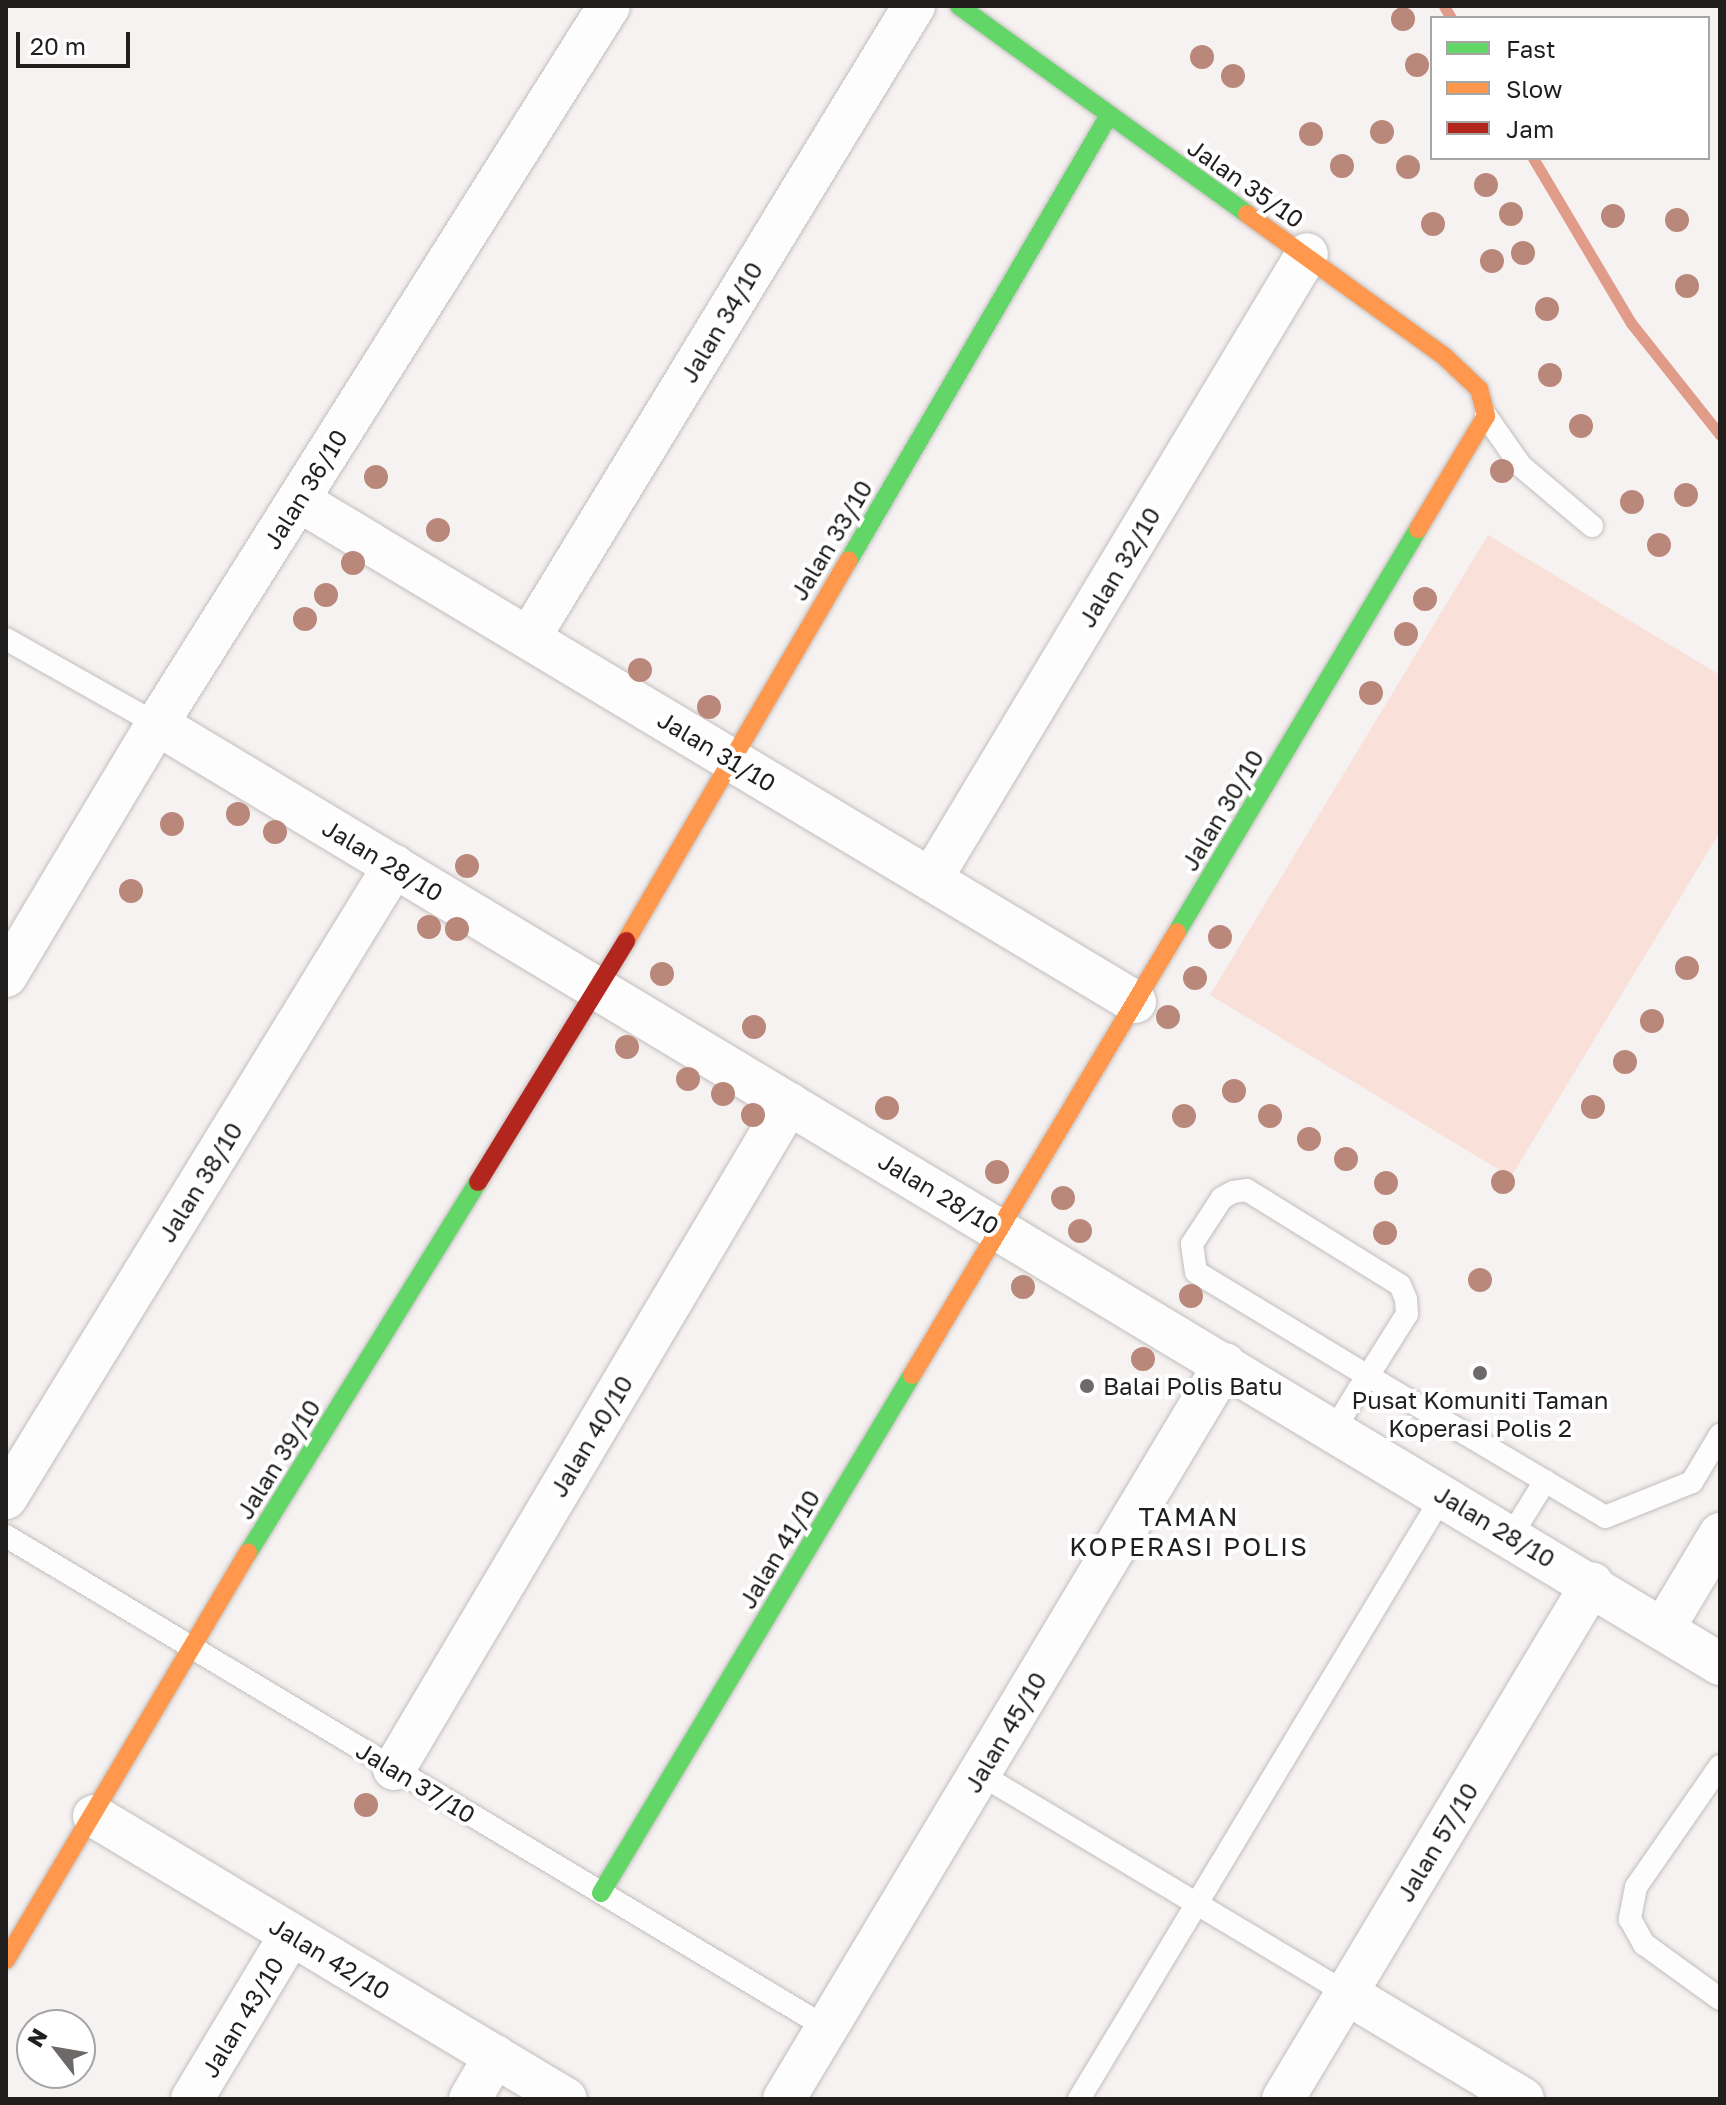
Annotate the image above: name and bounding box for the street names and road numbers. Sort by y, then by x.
street label: Jalan 35/10 [1182,133,1310,233]
street label: Jalan 34/10 [674,256,768,388]
street label: Jalan 36/10 [257,424,353,554]
street label: Jalan 33/10 [784,475,878,605]
street label: Jalan 32/10 [1072,502,1166,632]
street label: Jalan 31/10 [653,705,781,797]
street label: Jalan 30/10 [1175,744,1269,876]
street label: Jalan 28/10 [318,813,448,907]
street label: Jalan 38/10 [152,1117,248,1247]
street label: Jalan 28/10 [874,1146,1004,1240]
street label: Jalan 40/10 [544,1370,638,1502]
street label: Jalan 39/10 [230,1394,326,1524]
street label: Jalan 28/10 [1430,1479,1560,1573]
street label: Jalan 41/10 [732,1484,826,1614]
street label: Jalan 45/10 [958,1667,1052,1797]
street label: Jalan 37/10 [351,1735,481,1829]
street label: Jalan 57/10 [1390,1777,1484,1907]
street label: Jalan 42/10 [265,1911,395,2005]
street label: Jalan 43/10 [195,1951,289,2083]

